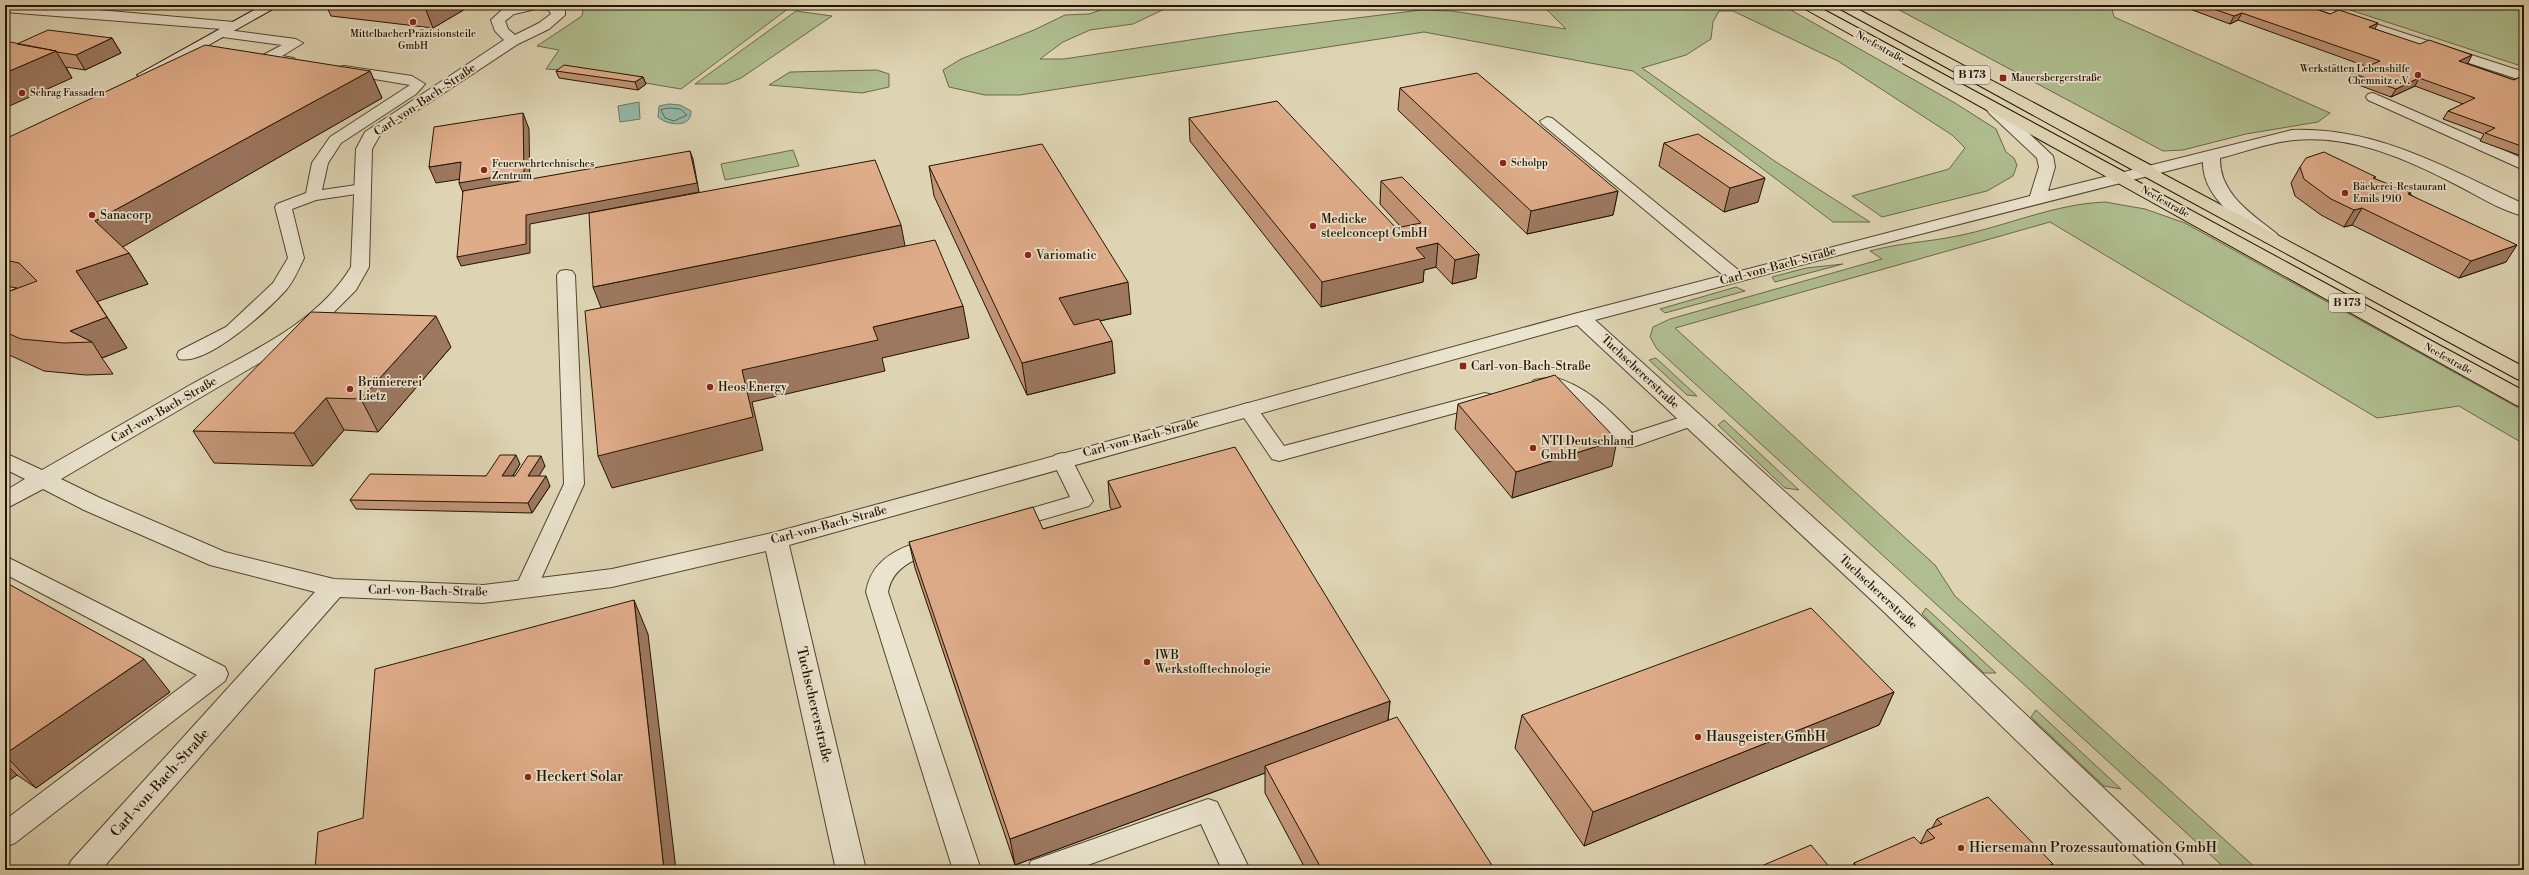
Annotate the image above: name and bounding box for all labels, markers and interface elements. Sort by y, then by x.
marker: MittelbacherPräzisionsteile GmbH [408,17,418,27]
place label: MittelbacherPräzisionsteile GmbH [350,28,476,52]
street label: Neefestraße [1854,29,1906,65]
street label: Carl-von-Bach-Straße [371,60,479,140]
place label: Werkstätten Lebenshilfe Chemnitz e.V. [2299,63,2410,87]
road number: B 173 [1954,66,1990,84]
marker: Werkstätten Lebenshilfe Chemnitz e.V. [2413,70,2423,80]
place label: Mauersbergerstraße [2011,72,2102,84]
marker: Mauersbergerstraße [1998,73,2008,83]
place label: Schrag Fassaden [30,87,105,99]
marker: Schrag Fassaden [17,88,27,98]
place label: Scholpp [1511,157,1548,169]
place label: Feuerwehrtechnisches Zentrum [492,158,594,182]
marker: Scholpp [1498,158,1508,168]
marker: Feuerwehrtechnisches Zentrum [479,165,489,175]
place label: Bäckerei-Restaurant Emils 1910 [2352,181,2447,205]
street label: Neefestraße [2139,184,2191,220]
marker: Bäckerei-Restaurant Emils 1910 [2340,188,2350,198]
place label: Sanacorp [100,208,152,223]
marker: Sanacorp [87,210,97,220]
place label: Medicke steelconcept GmbH [1321,212,1428,241]
marker: Medicke steelconcept GmbH [1308,221,1318,231]
street label: Carl-von-Bach-Straße [1718,243,1838,289]
place label: Variomatic [1035,248,1097,263]
marker: Variomatic [1023,250,1033,260]
road number: B 173 [2329,294,2365,312]
street label: Tuchschererstraße [1598,332,1682,412]
street label: Neefestraße [2422,341,2474,377]
place label: Carl-von-Bach-Straße [1471,359,1591,374]
marker: Carl-von-Bach-Straße [1458,361,1468,371]
street label: Carl-von-Bach-Straße [108,374,220,446]
place label: Brüniererei Lietz [357,375,422,404]
place label: Heos Energy [718,380,787,395]
marker: Heos Energy [705,382,715,392]
marker: Brüniererei Lietz [345,384,355,394]
street label: Carl-von-Bach-Straße [1081,415,1201,461]
place label: NTI Deutschland GmbH [1541,434,1634,463]
marker: NTI Deutschland GmbH [1528,443,1538,453]
street label: Carl-von-Bach-Straße [769,502,889,548]
street label: Tuchschererstraße [1836,552,1920,632]
street label: Carl-von-Bach-Straße [368,582,488,600]
street label: Tuchschererstraße [792,645,836,765]
place label: IWB Werkstofftechnologie [1154,648,1271,677]
marker: IWB Werkstofftechnologie [1142,657,1152,667]
street label: Carl-von-Bach-Straße [107,725,213,841]
place label: Hausgeister GmbH [1706,728,1827,746]
marker: Hausgeister GmbH [1693,732,1703,742]
place label: Heckert Solar [536,768,623,786]
marker: Heckert Solar [523,772,533,782]
place label: Hiersemann Prozessautomation GmbH [1969,839,2218,857]
marker: Hiersemann Prozessautomation GmbH [1956,843,1966,853]

